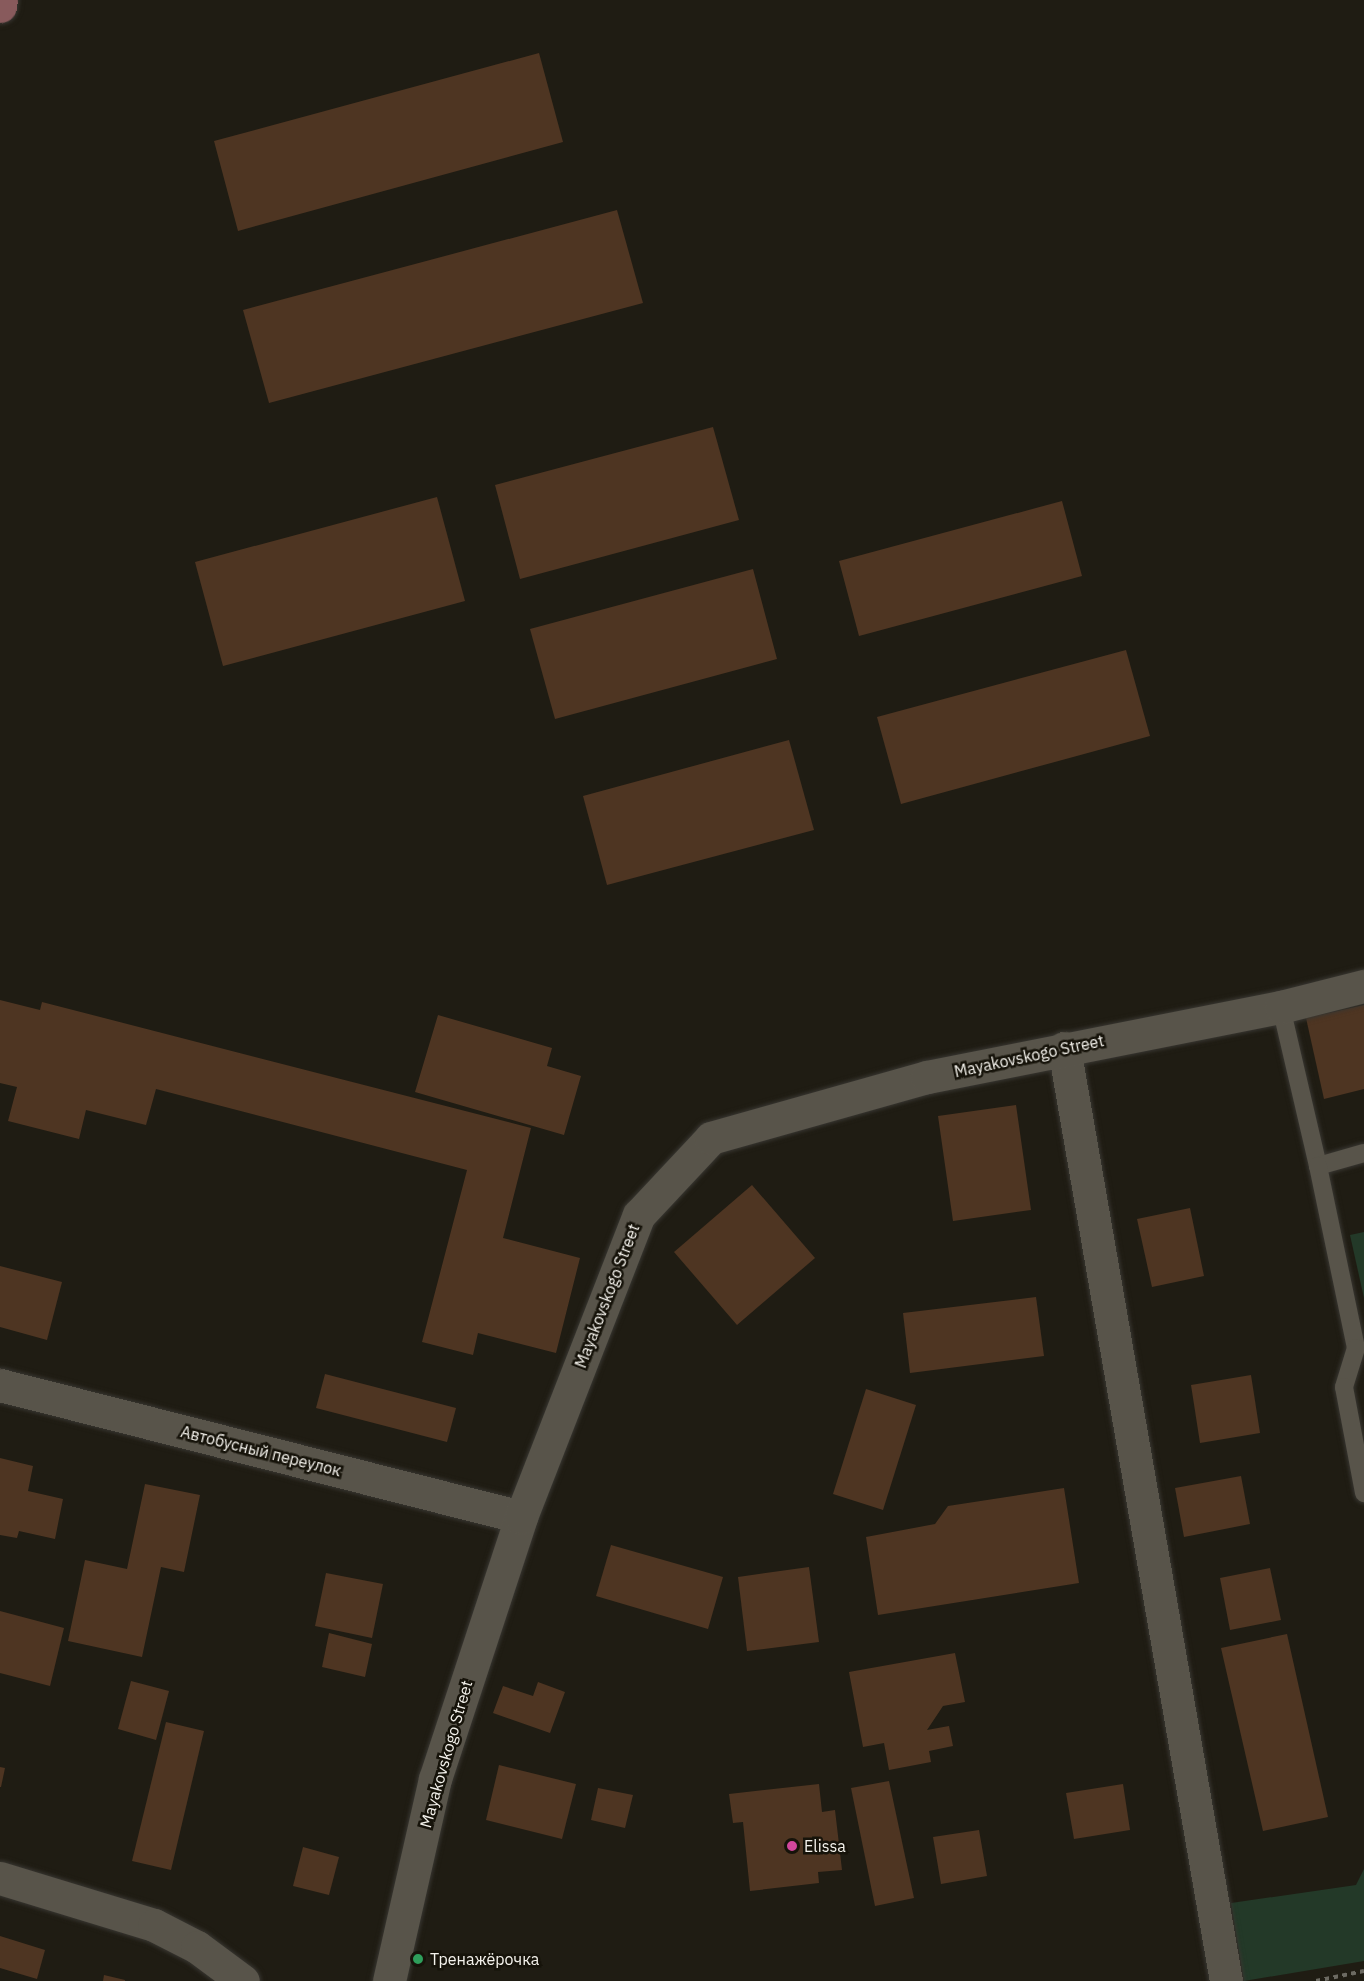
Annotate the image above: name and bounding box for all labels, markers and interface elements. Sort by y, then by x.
street label: Mayakovskogo Street [952,1031,1106,1081]
street label: Mayakovskogo Street [571,1221,643,1371]
street label: Автобусный переулок [179,1422,343,1480]
street label: Mayakovskogo Street [416,1678,476,1830]
place label: Elissa [804,1836,846,1856]
marker: Elissa [785,1839,799,1853]
place label: Тренажёрочка [430,1949,539,1969]
marker: Тренажёрочка [411,1952,425,1966]

